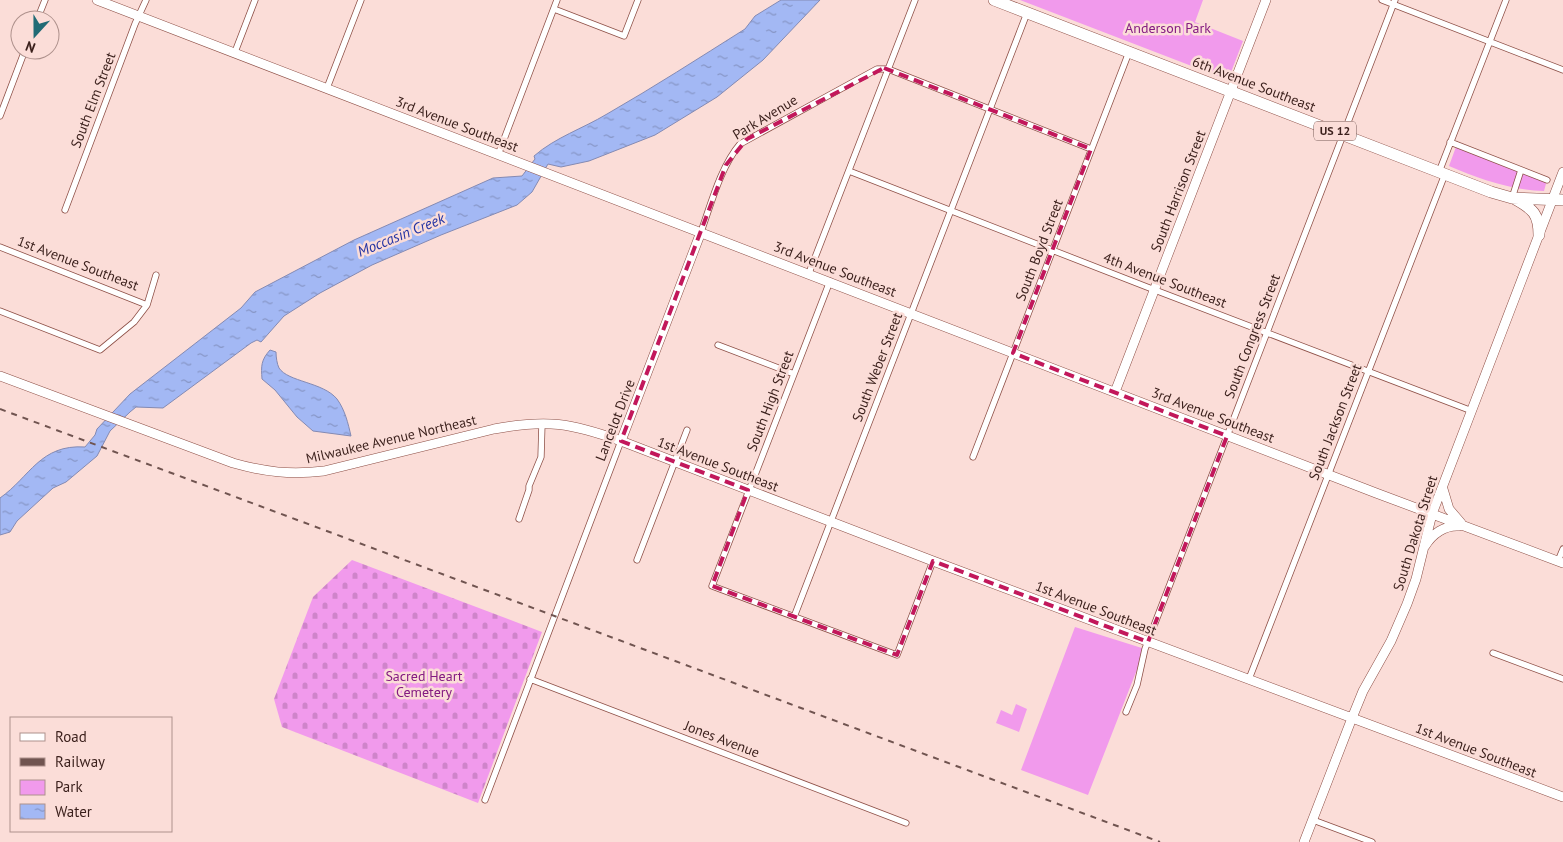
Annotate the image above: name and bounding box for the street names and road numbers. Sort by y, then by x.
street label: South Elm Street [66,49,120,150]
street label: 6th Avenue Southeast [1190,52,1318,116]
street label: Park Avenue [729,91,801,143]
street label: 3rd Avenue Southeast [393,92,521,156]
road number: US 12 [1314,122,1356,140]
street label: South Harrison Street [1147,127,1210,254]
street label: South Boyd Street [1011,196,1067,304]
street label: 1st Avenue Southeast [15,232,141,295]
street label: 3rd Avenue Southeast [771,237,899,301]
street label: 4th Avenue Southeast [1101,248,1229,312]
street label: South Congress Street [1220,271,1284,401]
street label: South Weber Street [848,310,906,424]
street label: South High Street [743,348,798,454]
street label: South Jackson Street [1305,361,1366,483]
street label: Lancelot Drive [591,377,639,463]
street label: 3rd Avenue Southeast [1149,383,1277,447]
street label: Milwaukee Avenue Northeast [304,411,478,467]
street label: 1st Avenue Southeast [655,433,781,496]
street label: South Dakota Street [1389,473,1441,593]
street label: 1st Avenue Southeast [1033,577,1159,640]
street label: Jones Avenue [681,716,762,762]
street label: 1st Avenue Southeast [1413,719,1539,782]

